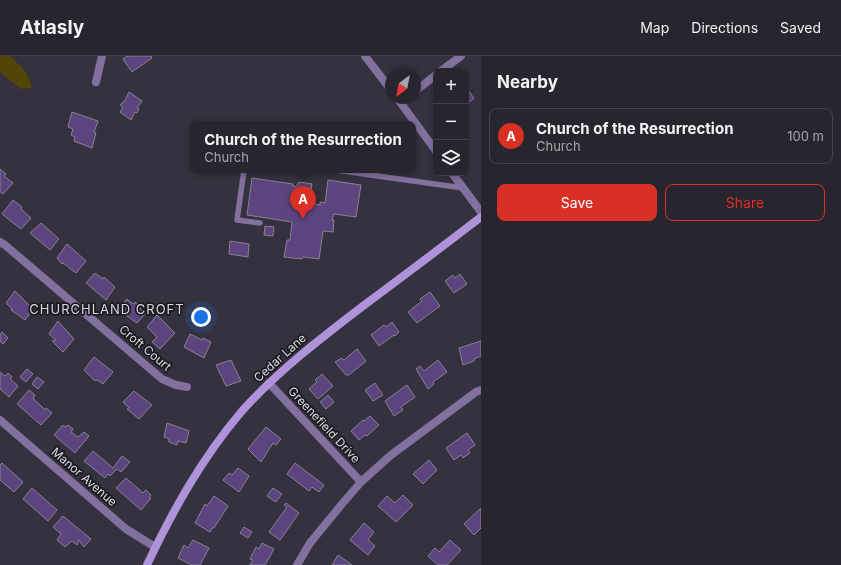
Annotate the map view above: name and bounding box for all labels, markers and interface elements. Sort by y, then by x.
text: Atlasly [20,16,84,39]
text: Map [640,19,669,36]
text: Directions [691,19,758,36]
text: Saved [780,19,821,36]
north arrow [385,68,421,104]
map controls [433,68,469,176]
button: + [433,68,469,104]
text: Nearby [497,72,558,92]
button: − [433,104,469,140]
text: Church of the Resurrection [536,119,733,138]
popup [190,121,416,173]
text: A [506,128,516,144]
text: 100 m [787,128,824,144]
text: Church of the Resurrection [204,130,402,149]
text: Church [536,138,581,154]
button: layers [433,140,469,176]
text: Church [204,149,249,165]
button: Save [497,184,657,221]
button: Share [665,184,825,221]
pin: A [290,186,316,219]
district label: CHURCHLAND CROFT [29,301,185,317]
your location [191,307,211,327]
street label: Croft Court [116,322,174,374]
street label: Cedar Lane [250,330,309,385]
street label: Greenefield Drive [285,383,364,466]
street label: Manor Avenue [48,444,120,509]

